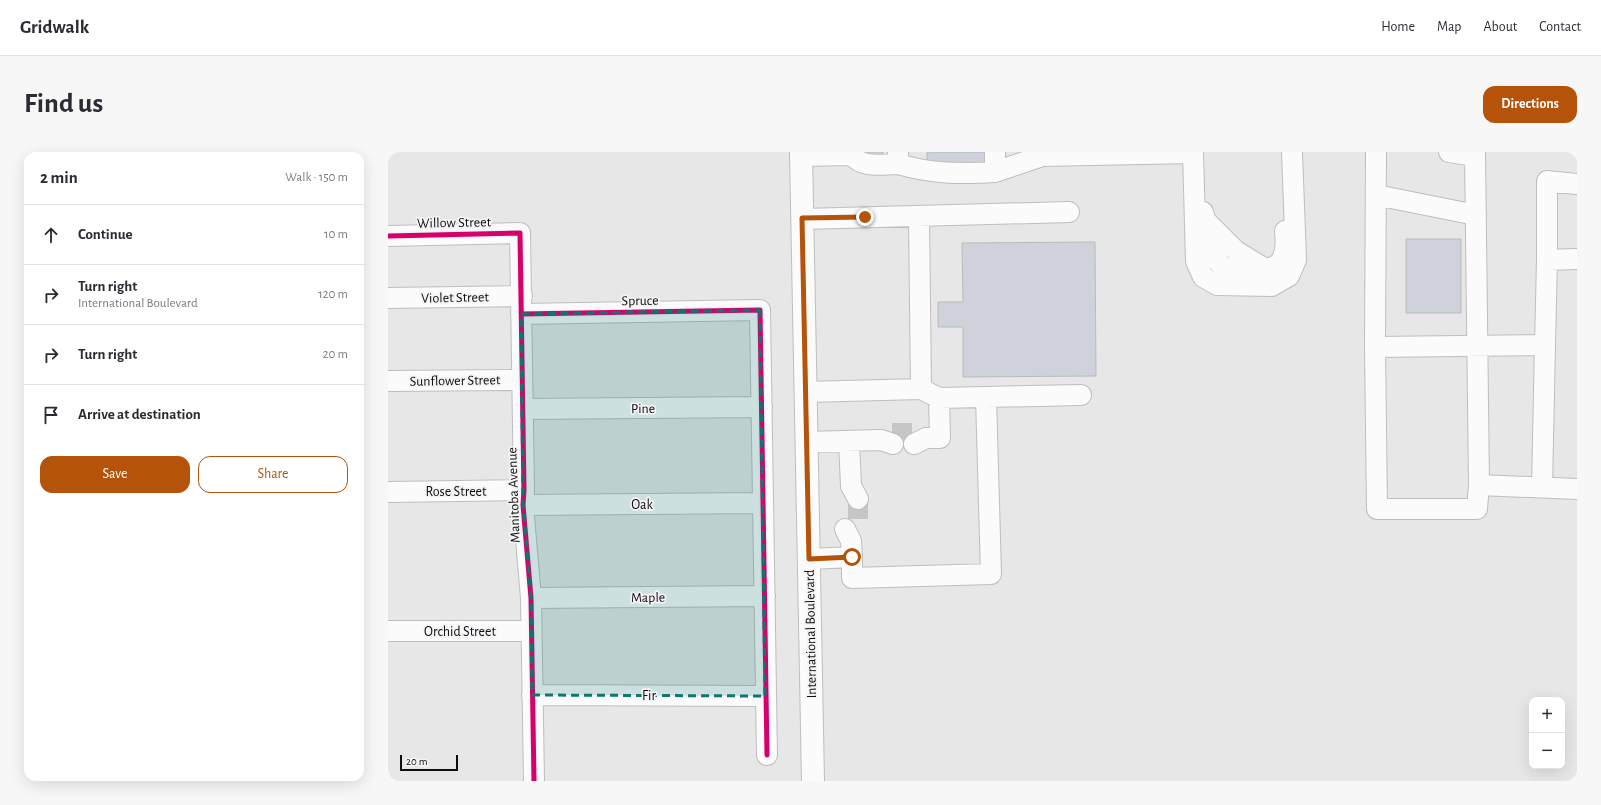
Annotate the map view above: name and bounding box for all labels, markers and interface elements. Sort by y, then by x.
text: Gridwalk [20,18,89,37]
text: Home [1381,20,1415,34]
text: Map [1437,20,1461,34]
text: About [1483,20,1517,34]
text: Contact [1539,20,1581,34]
button: Directions [1483,86,1577,123]
text: Find us [24,90,103,118]
text: 2 min [40,169,78,186]
text: Walk · 150 m [285,171,348,184]
route end [856,208,874,226]
street label: Willow Street [417,215,492,231]
icon: ahead [40,224,62,246]
text: Continue [78,227,133,242]
text: 10 m [324,228,348,241]
text: Turn right [78,279,137,294]
icon: right [40,284,62,306]
text: 120 m [318,288,348,301]
street label: Violet Street [421,290,490,306]
street label: Spruce [621,294,659,308]
text: International Boulevard [78,297,198,310]
icon: right [40,344,62,366]
text: Turn right [78,347,137,362]
text: 20 m [323,348,348,361]
street label: Sunflower Street [409,373,501,389]
street label: Pine [631,402,655,416]
icon: arrive [40,404,62,426]
text: Arrive at destination [78,407,201,422]
street label: Manitoba Avenue [505,447,523,543]
button: Save [40,456,190,493]
button: Share [198,456,348,493]
street label: Rose Street [425,485,487,499]
street label: Oak [631,498,653,512]
route start [843,548,861,566]
street label: International Boulevard [803,569,819,699]
street label: Maple [631,591,665,605]
street label: Orchid Street [424,625,497,639]
street label: Fir [642,689,656,703]
map controls [1529,697,1565,769]
button: + [1529,697,1565,733]
button: − [1529,733,1565,769]
scale bar [400,753,458,772]
text: 20 m [406,756,427,767]

